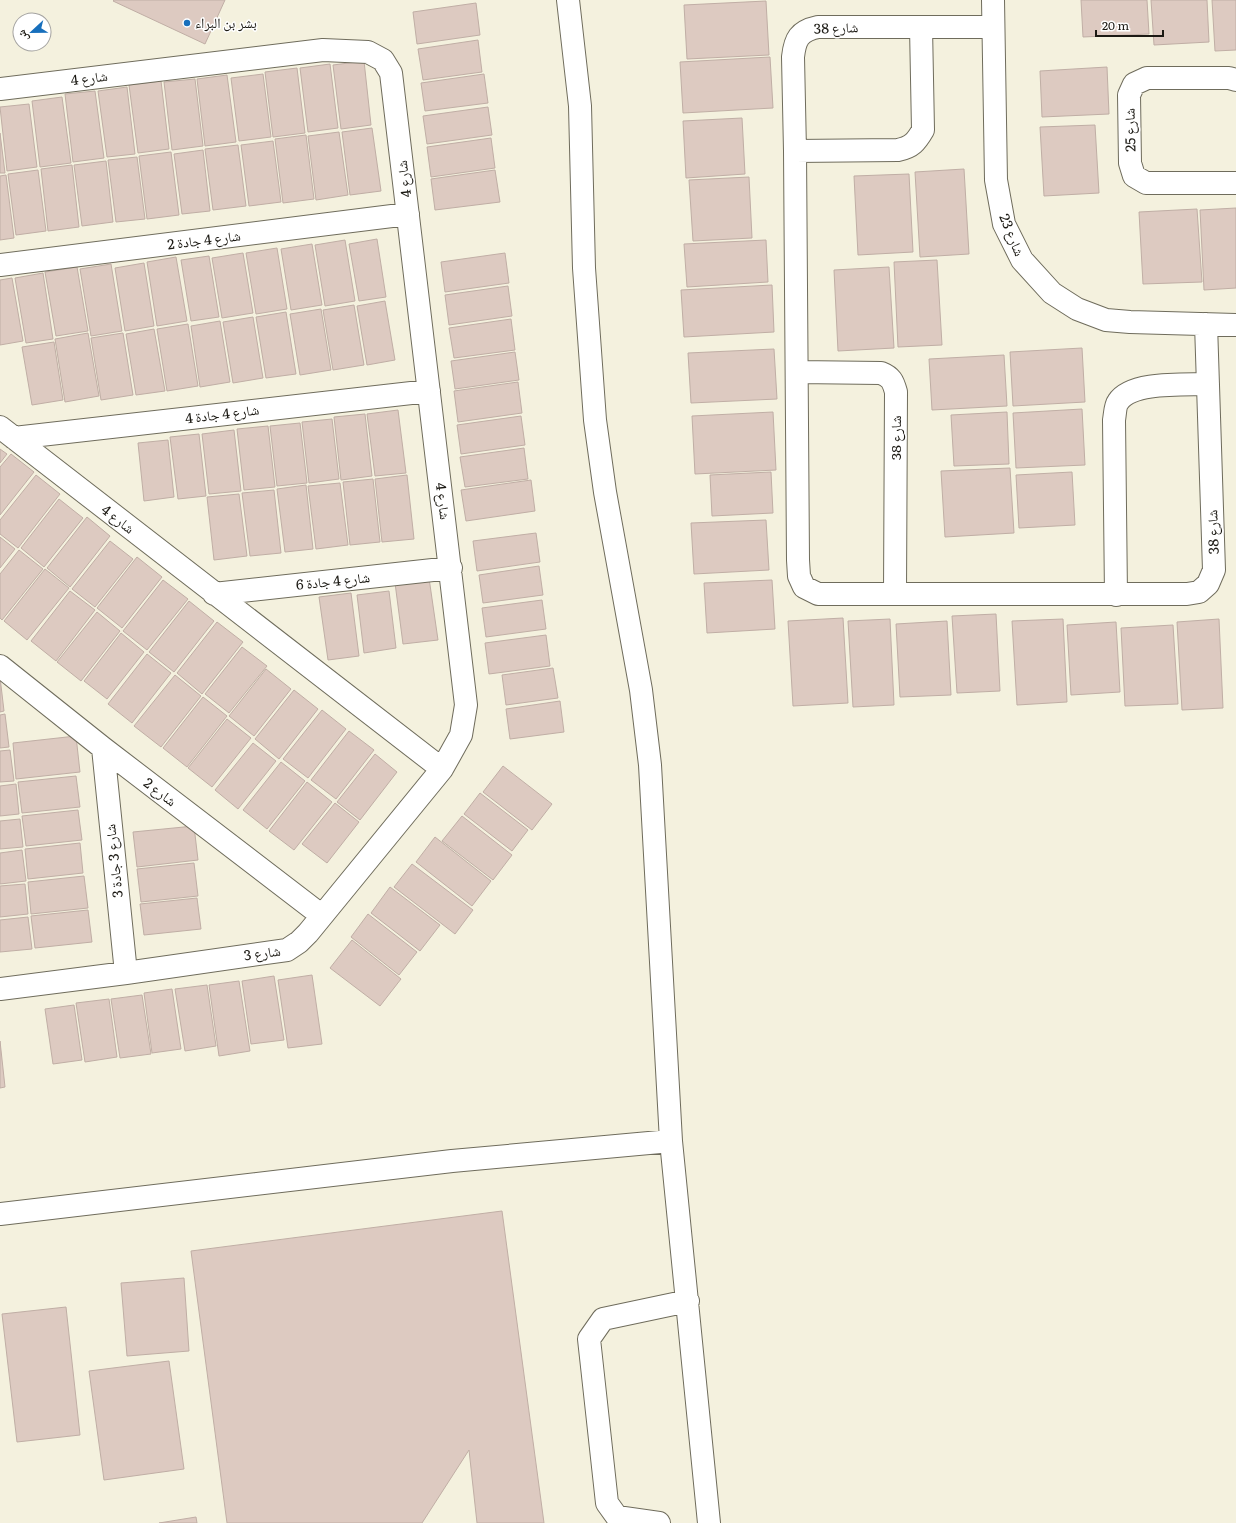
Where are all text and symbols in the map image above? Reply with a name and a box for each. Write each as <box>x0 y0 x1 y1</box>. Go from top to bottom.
north arrow <box>12 12 52 52</box>
place label: بشر بن البراء <box>195 12 257 32</box>
scale bar <box>1096 12 1163 38</box>
street label: شارع 38 <box>813 16 859 39</box>
text: 20 m <box>1102 16 1129 34</box>
marker: بشر بن البراء <box>182 18 192 28</box>
text: ش <box>12 27 32 45</box>
street label: شارع 4 <box>69 65 109 90</box>
street label: شارع 25 <box>1119 108 1140 152</box>
street label: شارع 4 <box>391 159 416 199</box>
street label: شارع 23 <box>994 210 1030 259</box>
street label: شارع 4 جادة 2 <box>166 225 242 254</box>
street label: شارع 4 جادة 4 <box>184 399 260 428</box>
street label: شارع 38 <box>885 416 906 460</box>
street label: شارع 4 <box>431 481 456 521</box>
street label: شارع 4 <box>97 499 139 538</box>
street label: شارع 38 <box>1201 509 1224 555</box>
street label: شارع 4 جادة 6 <box>295 566 371 595</box>
street label: شارع 2 <box>139 772 181 811</box>
street label: شارع 3 جادة 3 <box>99 823 128 899</box>
street label: شارع 3 <box>242 940 282 965</box>

